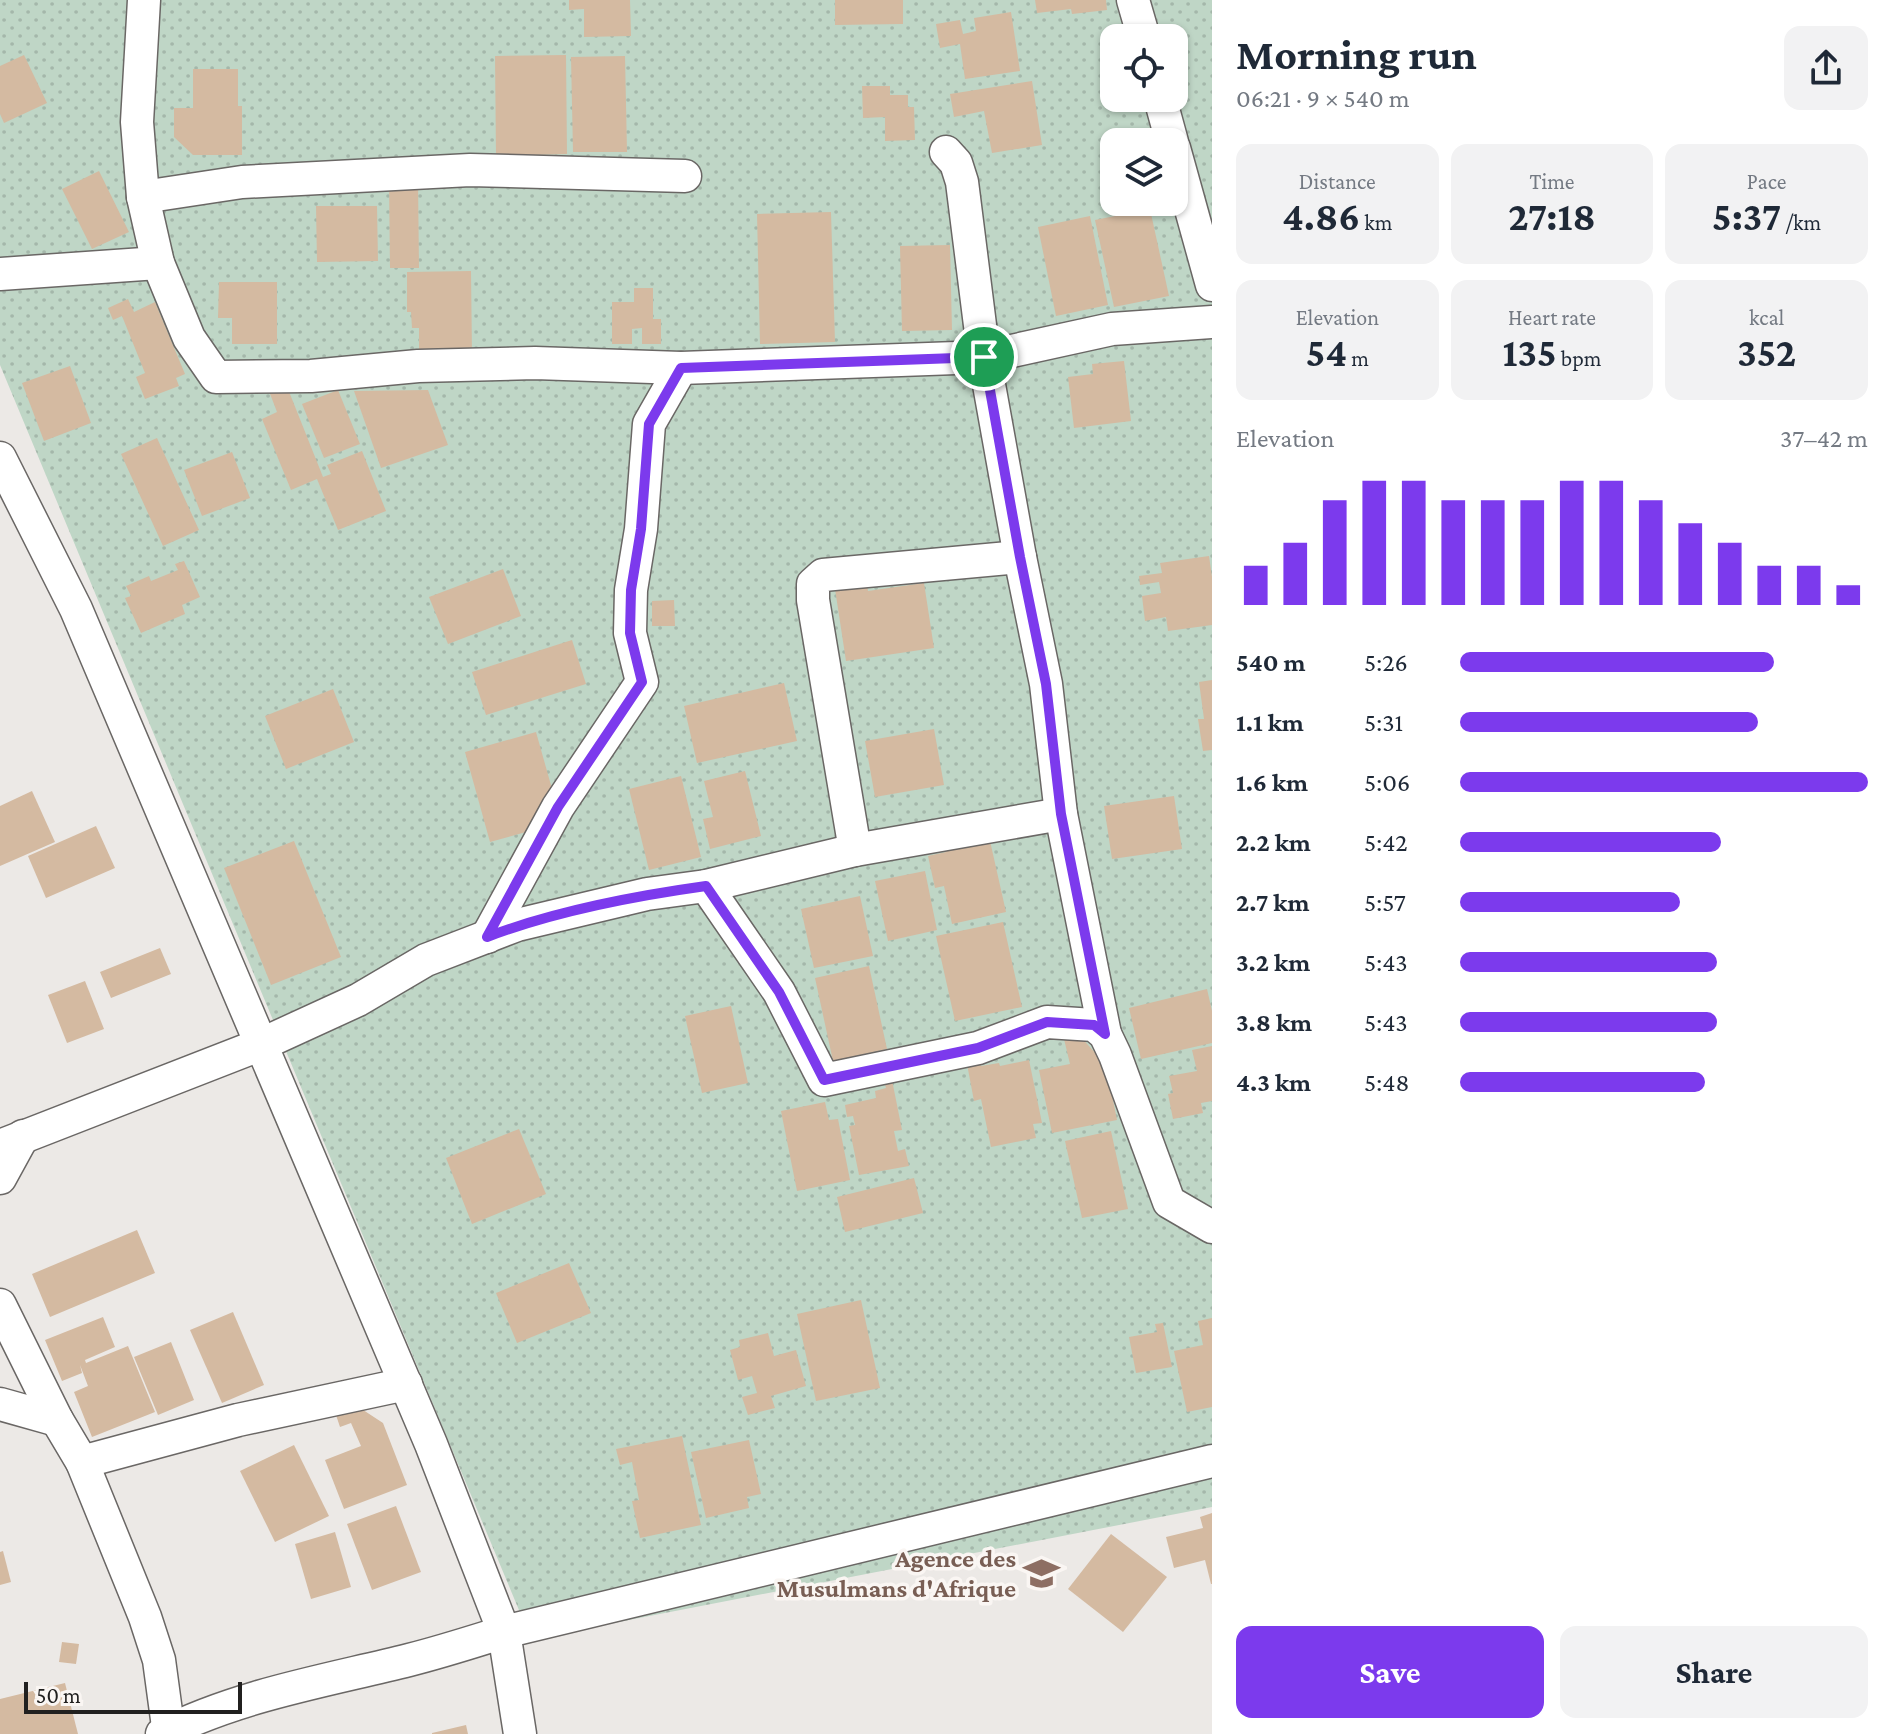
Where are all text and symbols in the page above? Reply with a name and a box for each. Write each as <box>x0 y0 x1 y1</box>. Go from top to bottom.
map controls <box>1100 24 1188 216</box>
button: locate <box>1100 24 1188 112</box>
button: share <box>1784 26 1868 110</box>
text: Morning run <box>1236 30 1477 78</box>
text: 06:21 · 9 × 540 m <box>1236 84 1410 113</box>
button: layers <box>1100 128 1188 216</box>
text: Distance <box>1299 169 1376 194</box>
text: Time <box>1529 169 1575 194</box>
text: Pace <box>1747 169 1786 194</box>
text: 4.86 <box>1282 194 1360 239</box>
text: 27:18 <box>1508 194 1596 239</box>
text: 5:37 <box>1712 194 1781 239</box>
text: km <box>1360 210 1392 235</box>
text: /km <box>1781 210 1821 235</box>
text: Elevation <box>1296 305 1379 330</box>
text: Heart rate <box>1508 305 1596 330</box>
text: kcal <box>1749 305 1784 330</box>
pin <box>950 323 1018 391</box>
text: 54 <box>1306 330 1347 375</box>
text: 135 <box>1503 330 1557 375</box>
text: 352 <box>1737 330 1796 375</box>
icon: arrive <box>962 335 1006 379</box>
text: m <box>1347 346 1369 371</box>
text: bpm <box>1557 346 1601 371</box>
text: Elevation <box>1236 424 1334 453</box>
text: 37–42 m <box>1780 424 1868 453</box>
text: 540 m <box>1236 648 1306 677</box>
text: 5:26 <box>1364 648 1408 677</box>
text: 1.1 km <box>1236 708 1304 737</box>
text: 5:31 <box>1364 708 1403 737</box>
text: 1.6 km <box>1236 768 1308 797</box>
text: 5:06 <box>1364 768 1410 797</box>
text: 2.2 km <box>1236 828 1311 857</box>
text: 5:42 <box>1364 828 1408 857</box>
text: 2.7 km <box>1236 888 1309 917</box>
text: 5:57 <box>1364 888 1406 917</box>
text: 3.2 km <box>1236 948 1310 977</box>
text: 5:43 <box>1364 948 1408 977</box>
text: 3.8 km <box>1236 1008 1312 1037</box>
text: 5:43 <box>1364 1008 1408 1037</box>
text: 4.3 km <box>1236 1068 1311 1097</box>
text: 5:48 <box>1364 1068 1409 1097</box>
place label: Agence des Musulmans d'Afrique <box>777 1544 1016 1603</box>
school or university icon: Agence des Musulmans d'Afrique <box>1023 1554 1061 1592</box>
button: Save <box>1236 1626 1544 1718</box>
button: Share <box>1560 1626 1868 1718</box>
scale bar <box>24 1678 242 1714</box>
text: 50 m <box>36 1683 81 1708</box>

